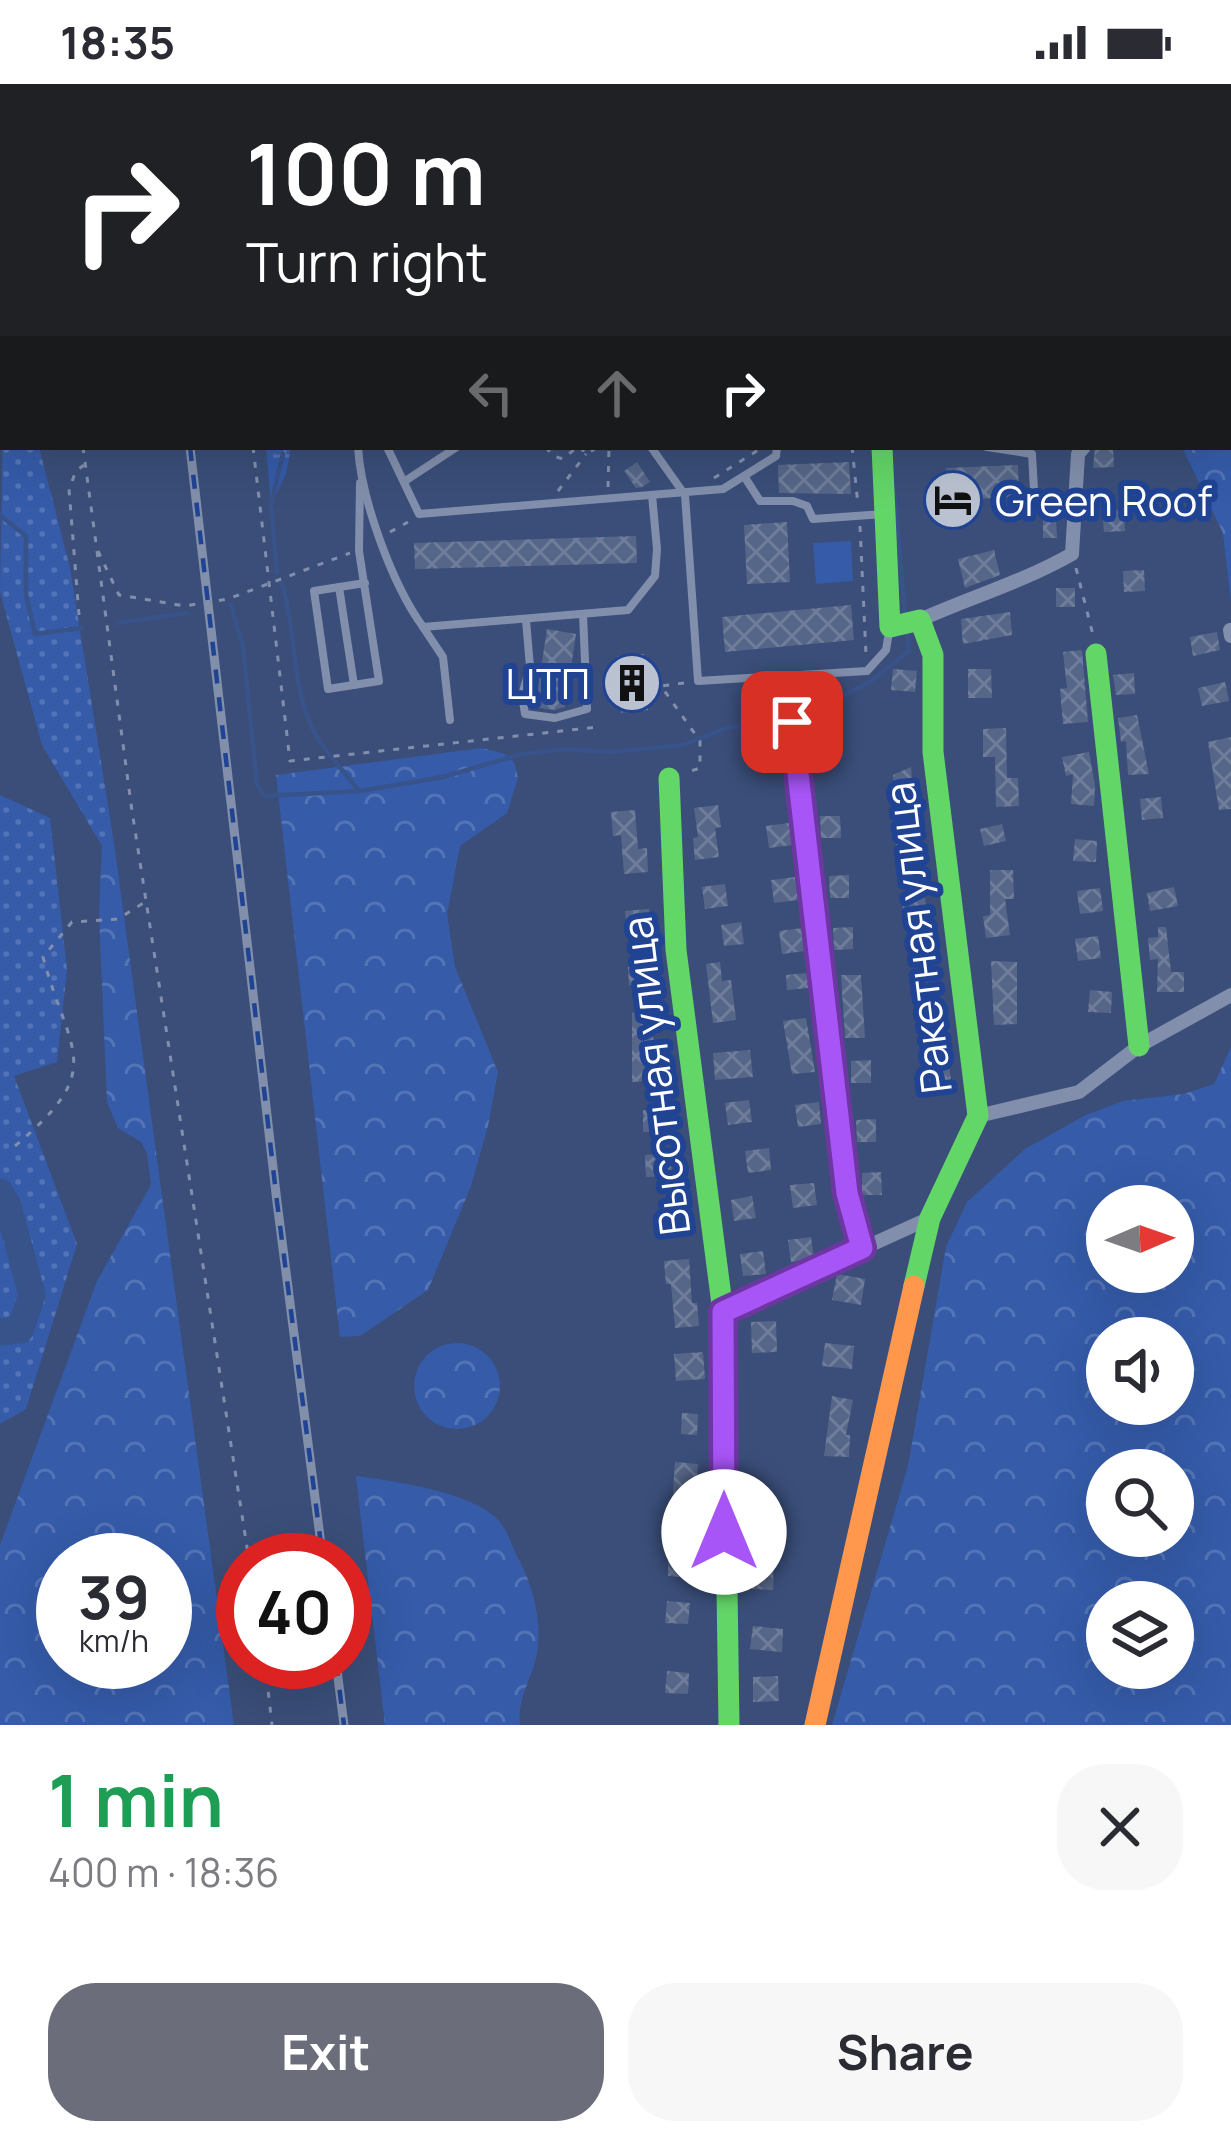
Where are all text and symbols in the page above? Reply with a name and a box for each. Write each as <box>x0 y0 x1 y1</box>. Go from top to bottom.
text: 18:35 <box>60 11 175 73</box>
text: 100 m <box>246 115 486 230</box>
icon: right <box>48 132 204 288</box>
text: Turn right <box>246 224 488 298</box>
icon: left <box>458 360 524 426</box>
icon: ahead <box>584 360 650 426</box>
icon: right <box>710 360 776 426</box>
hotel icon: Green Roof <box>922 469 984 531</box>
place label: Green Roof <box>995 471 1212 529</box>
building icon: ЦТП <box>601 652 663 714</box>
place label: ЦТП <box>506 654 590 712</box>
pin <box>741 671 843 773</box>
icon: arrive <box>759 689 825 755</box>
street label: Ракетная улица <box>869 779 965 1097</box>
street label: Высотная улица <box>607 913 703 1239</box>
north arrow <box>1086 1185 1194 1293</box>
map controls <box>1086 1185 1194 1689</box>
button: sound <box>1086 1317 1194 1425</box>
button: search <box>1086 1449 1194 1557</box>
position arrow <box>661 1469 787 1595</box>
speed limit sign: 40 <box>216 1533 372 1689</box>
text: 39 <box>78 1555 150 1637</box>
button: layers <box>1086 1581 1194 1689</box>
text: km/h <box>79 1620 149 1661</box>
text: 1 min <box>48 1750 224 1849</box>
button: close <box>1057 1764 1183 1890</box>
text: 400 m · 18:36 <box>48 1845 279 1899</box>
button: Exit <box>48 1983 604 2121</box>
button: Share <box>628 1983 1183 2121</box>

